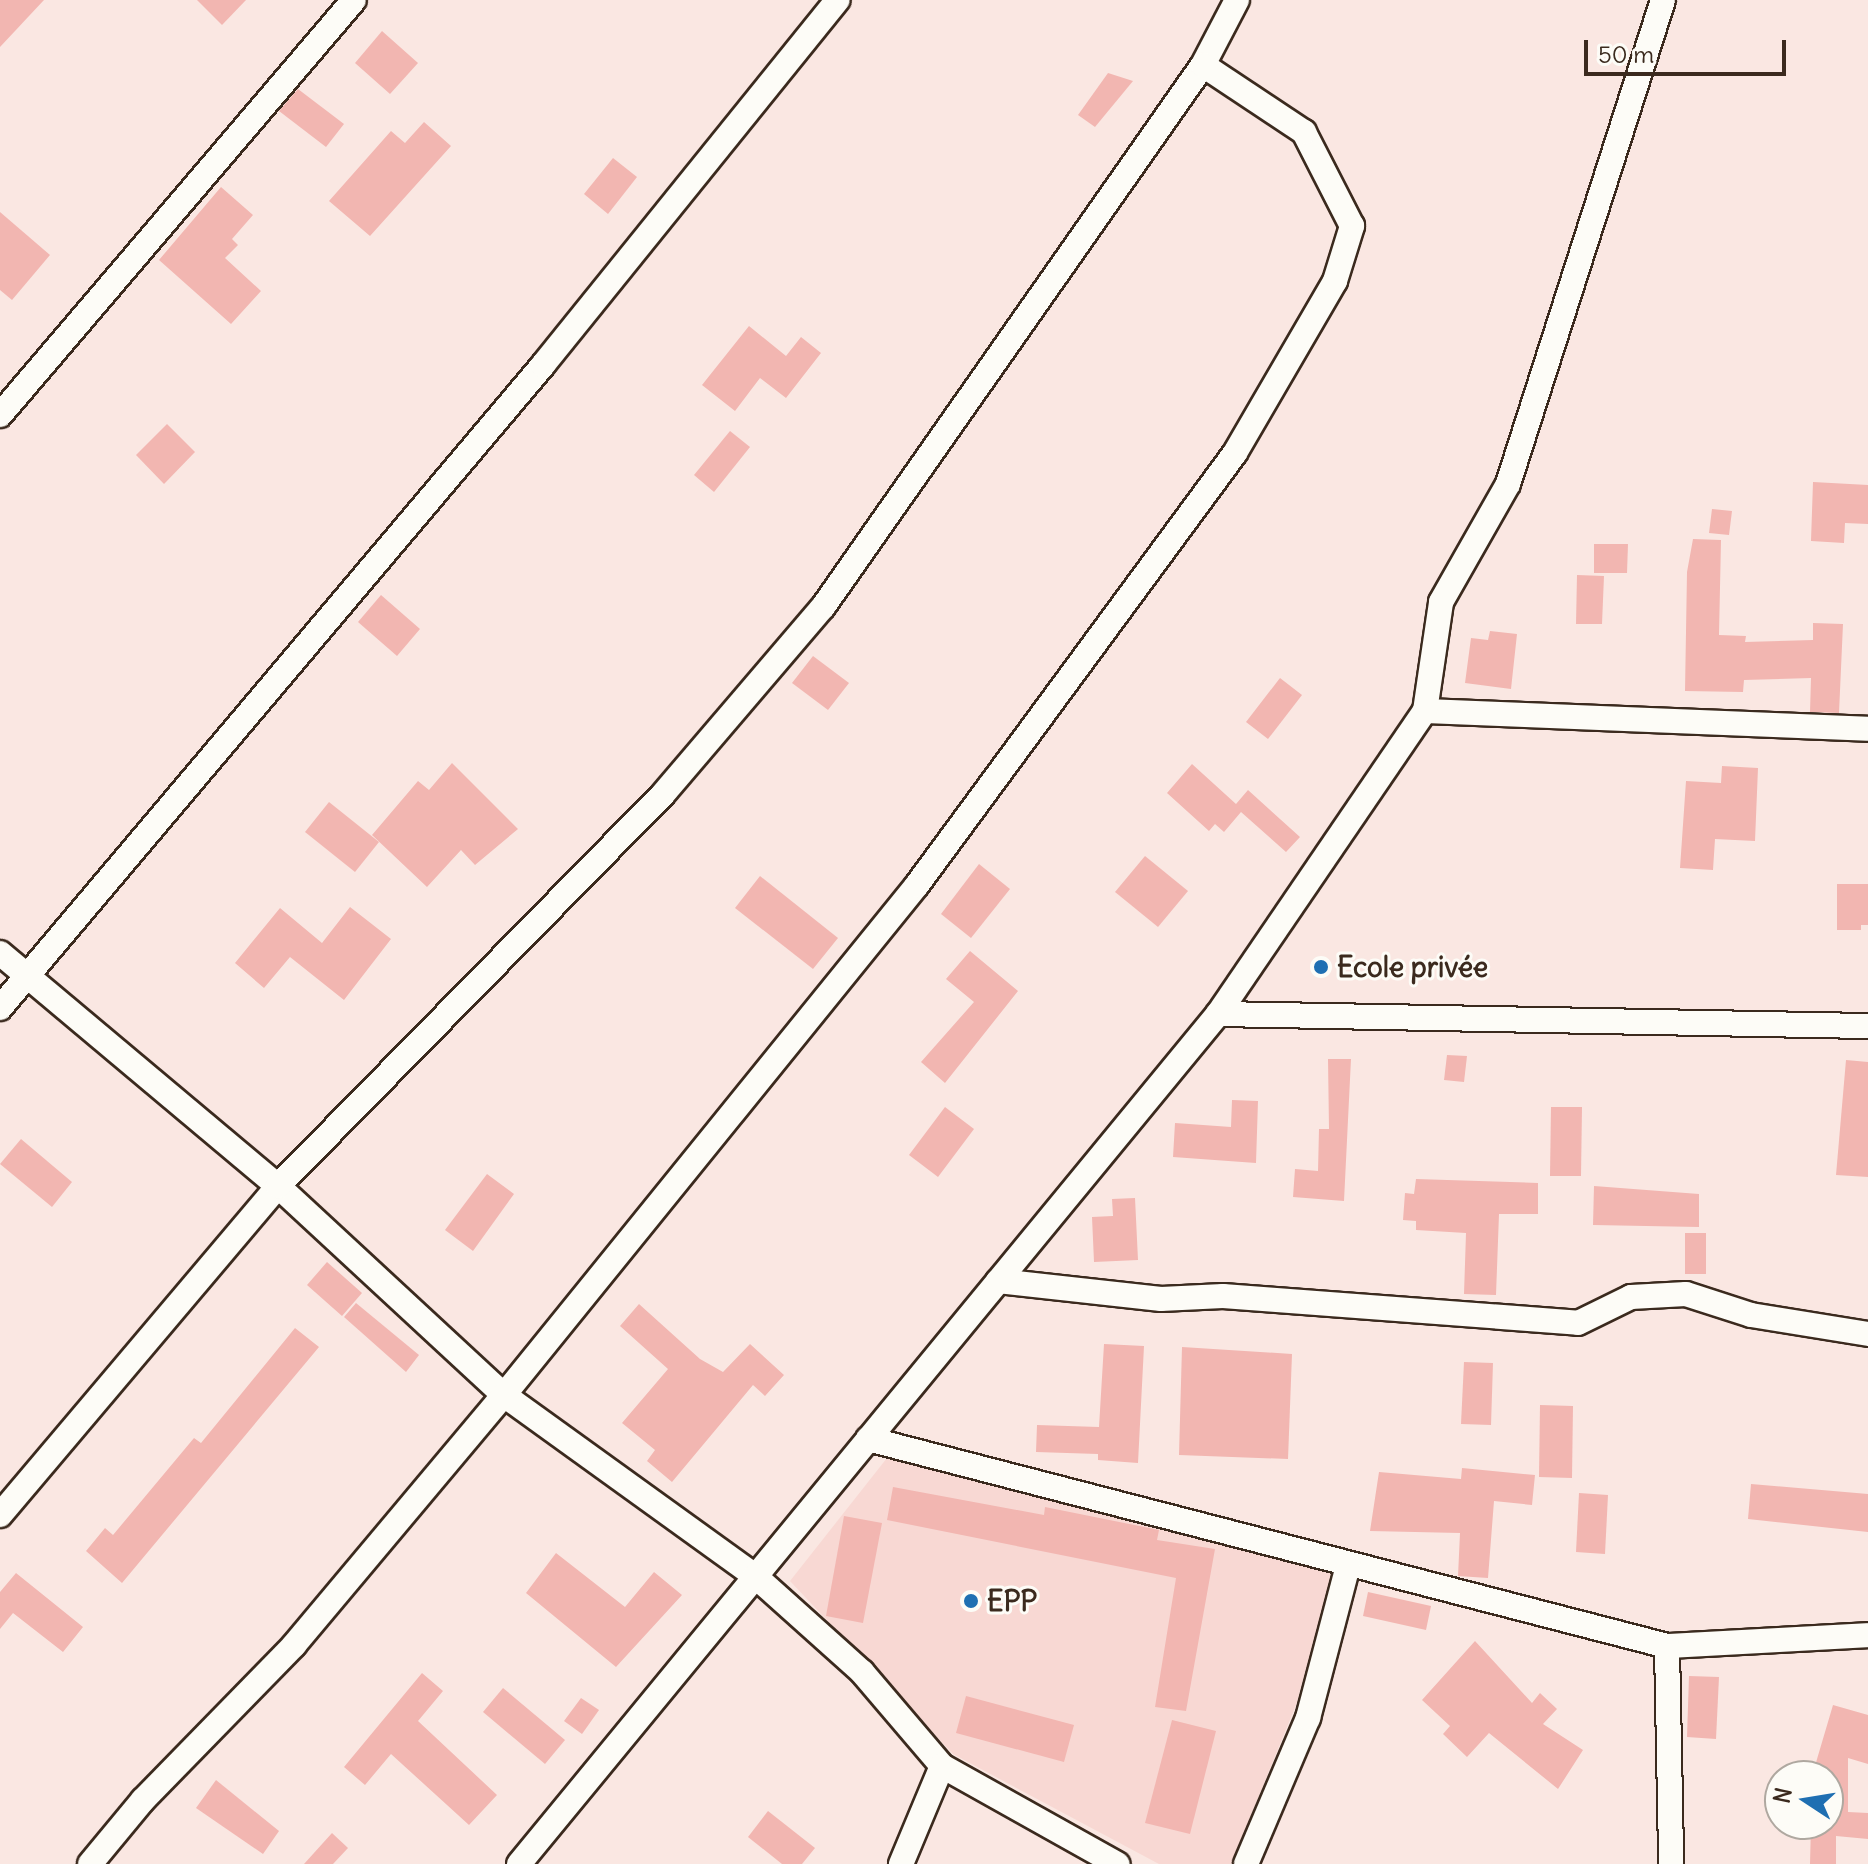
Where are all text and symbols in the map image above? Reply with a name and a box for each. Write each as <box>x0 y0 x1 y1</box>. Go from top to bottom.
scale bar <box>1588 24 1790 74</box>
text: 50 m <box>1598 39 1654 69</box>
place label: Ecole privée <box>1337 950 1488 984</box>
marker: Ecole privée <box>1312 958 1330 976</box>
place label: EPP <box>987 1584 1037 1618</box>
marker: EPP <box>962 1592 980 1610</box>
north arrow <box>1764 1760 1844 1840</box>
text: N <box>1767 1785 1798 1806</box>

